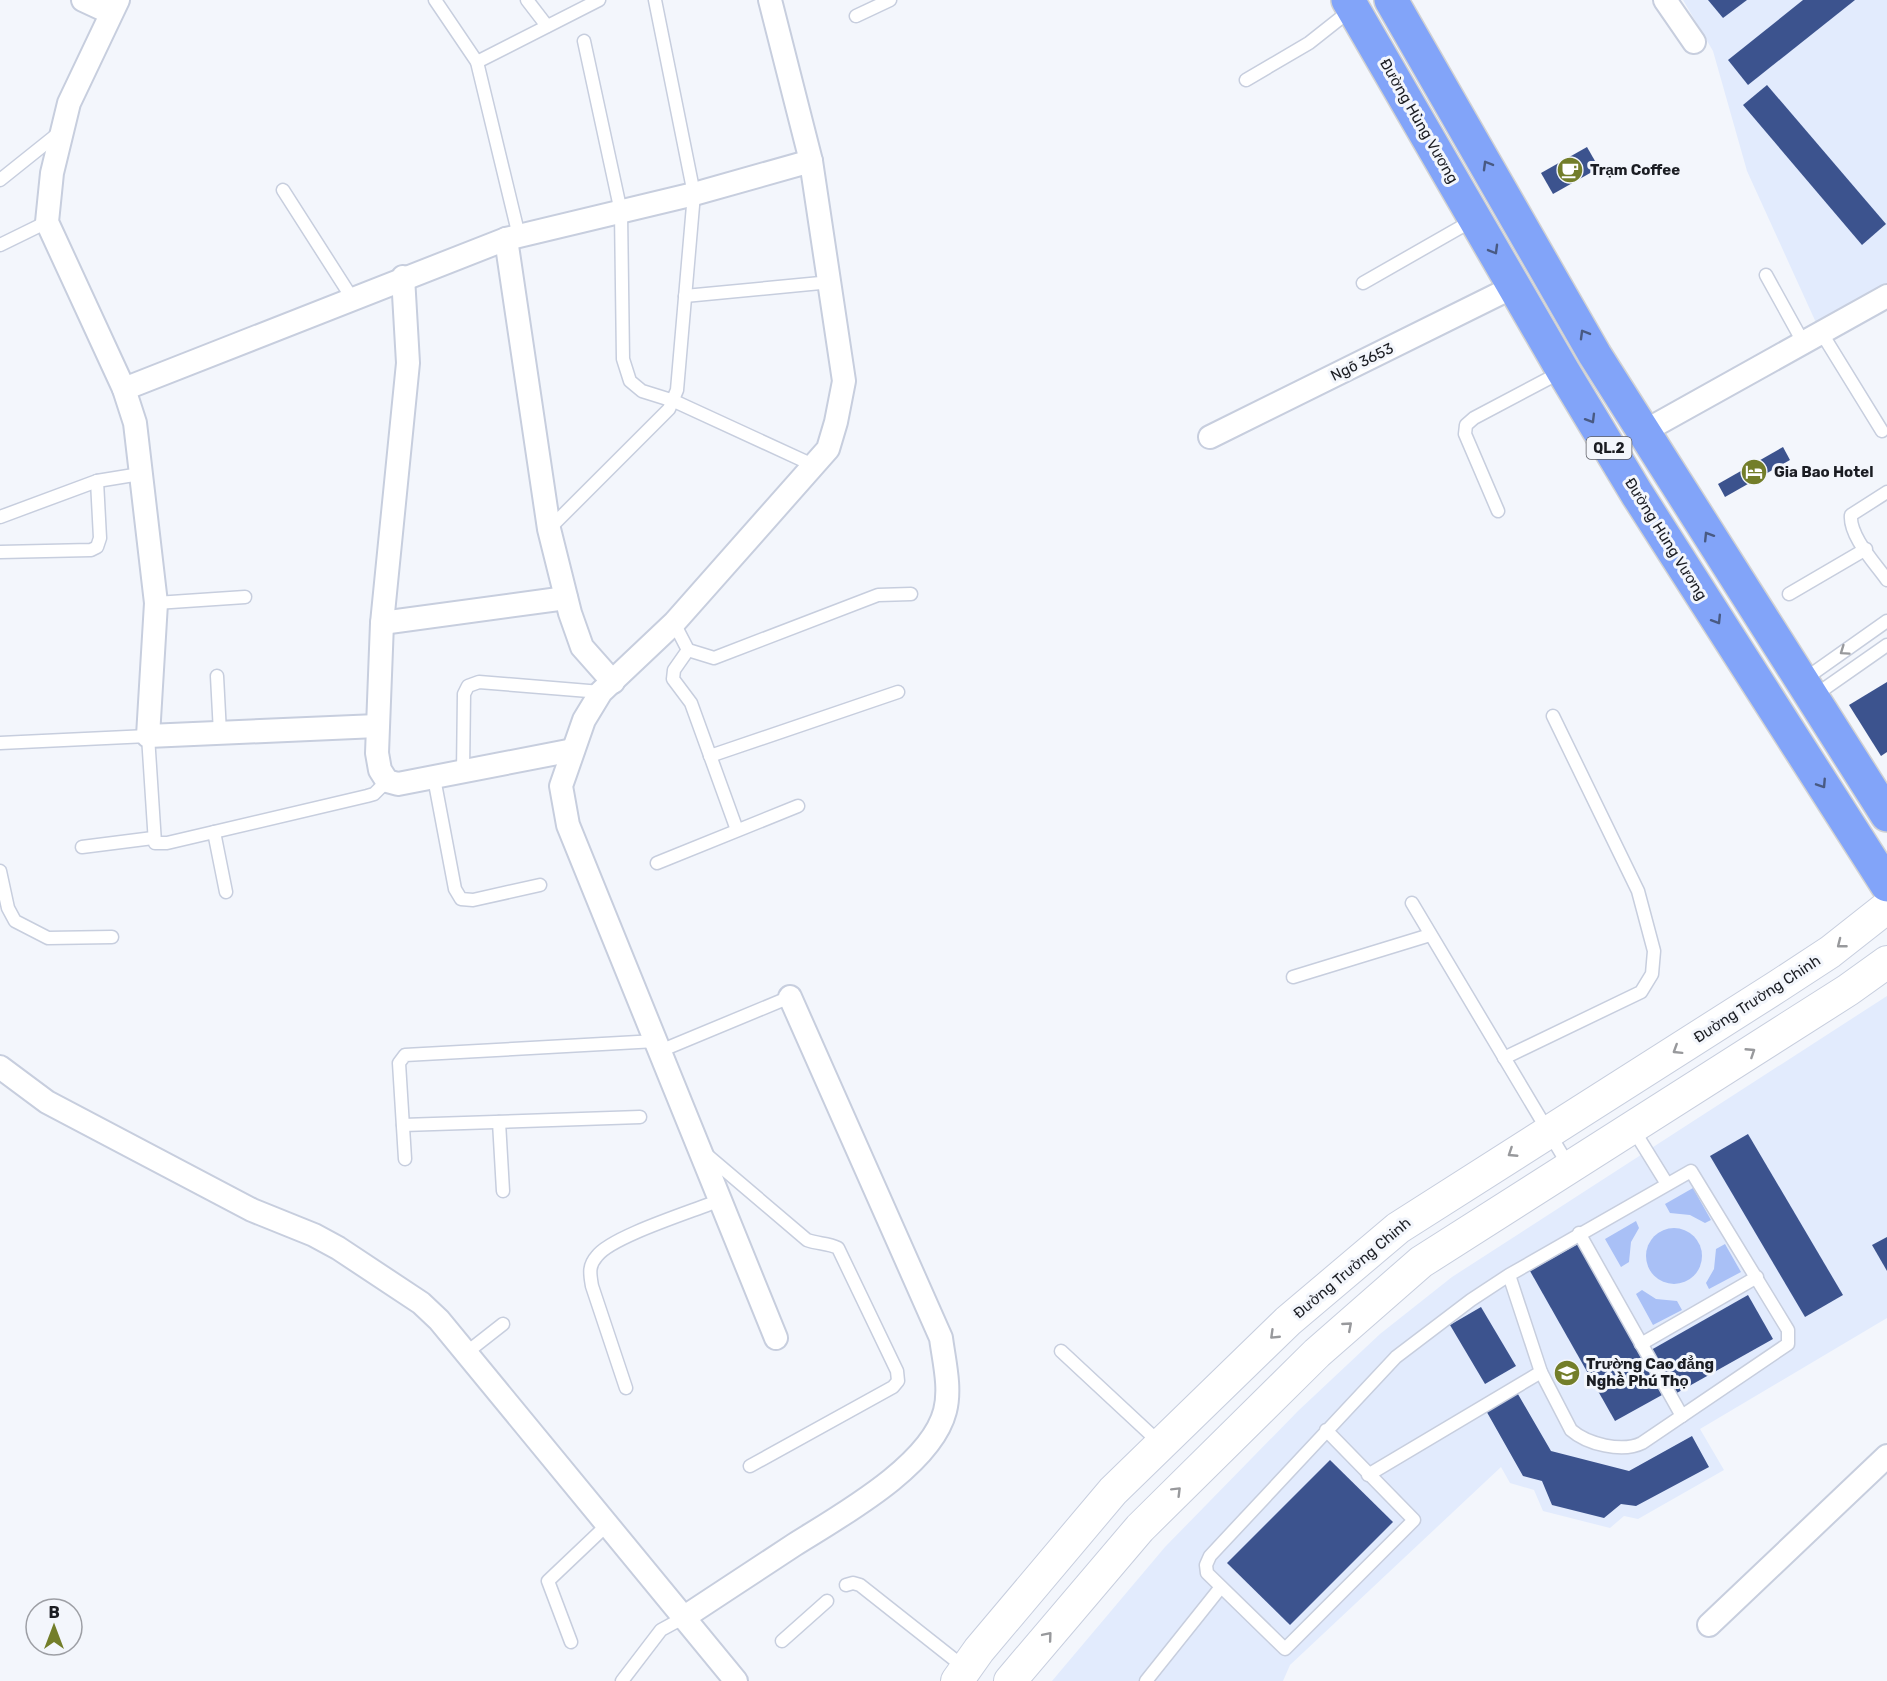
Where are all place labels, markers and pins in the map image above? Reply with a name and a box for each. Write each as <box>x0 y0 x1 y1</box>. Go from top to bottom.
cafe icon: Trạm Coffee <box>1555 155 1585 185</box>
place label: Trạm Coffee <box>1590 161 1680 179</box>
hotel icon: Gia Bao Hotel <box>1739 457 1769 487</box>
place label: Gia Bao Hotel <box>1774 463 1873 481</box>
place label: Trường Cao đẳng Nghề Phú Thọ <box>1586 1355 1714 1390</box>
school or university icon: Trường Cao đẳng Nghề Phú Thọ <box>1552 1358 1582 1388</box>

